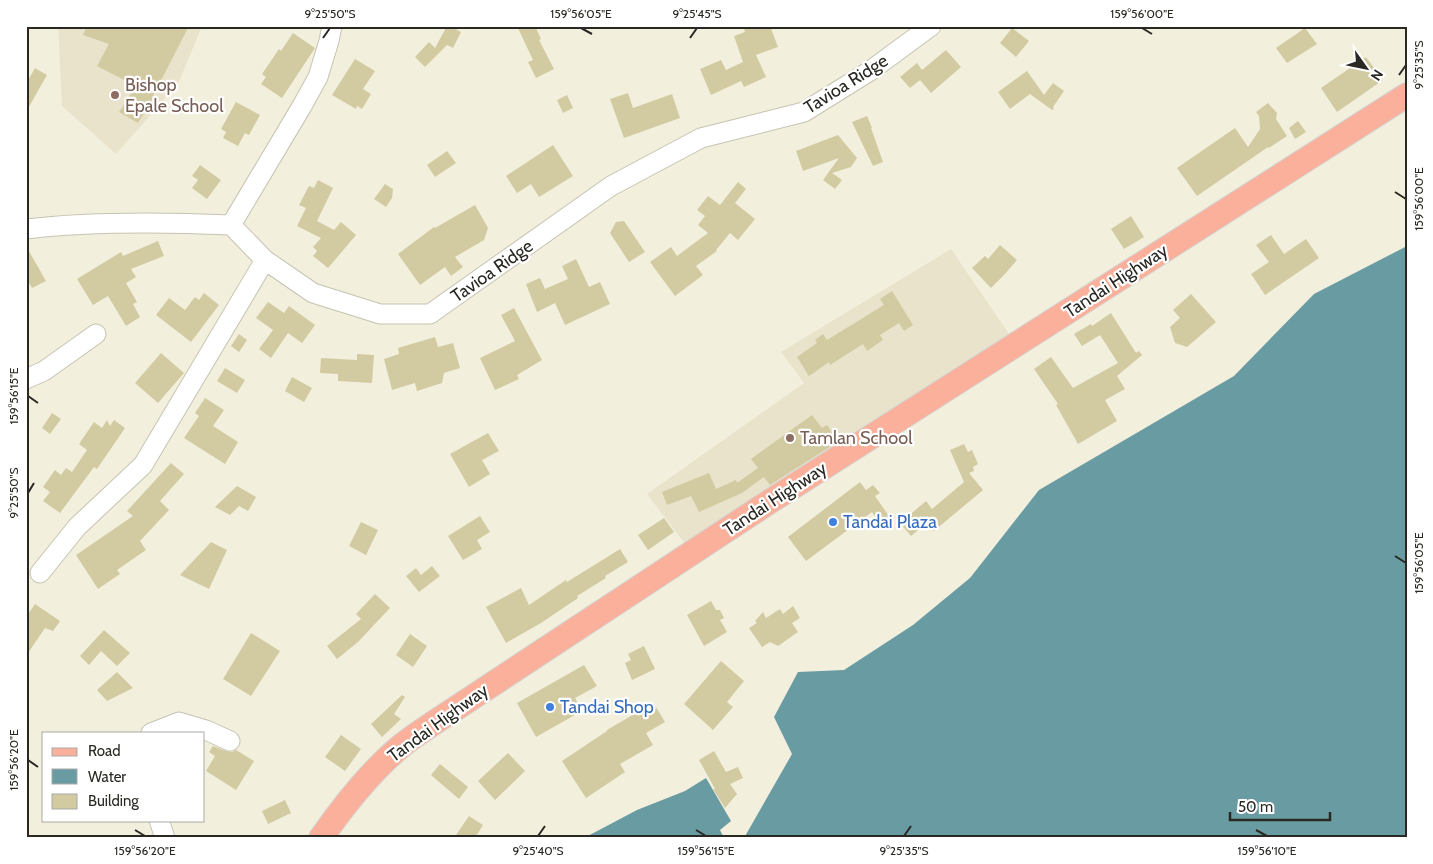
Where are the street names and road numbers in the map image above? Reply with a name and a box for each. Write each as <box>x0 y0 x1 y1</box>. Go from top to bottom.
street label: Tavioa Ridge <box>800 50 892 118</box>
street label: Tavioa Ridge <box>447 235 537 307</box>
street label: Tandai Highway <box>1060 239 1172 323</box>
street label: Tandai Highway <box>719 457 831 541</box>
street label: Tandai Highway <box>383 679 493 767</box>

